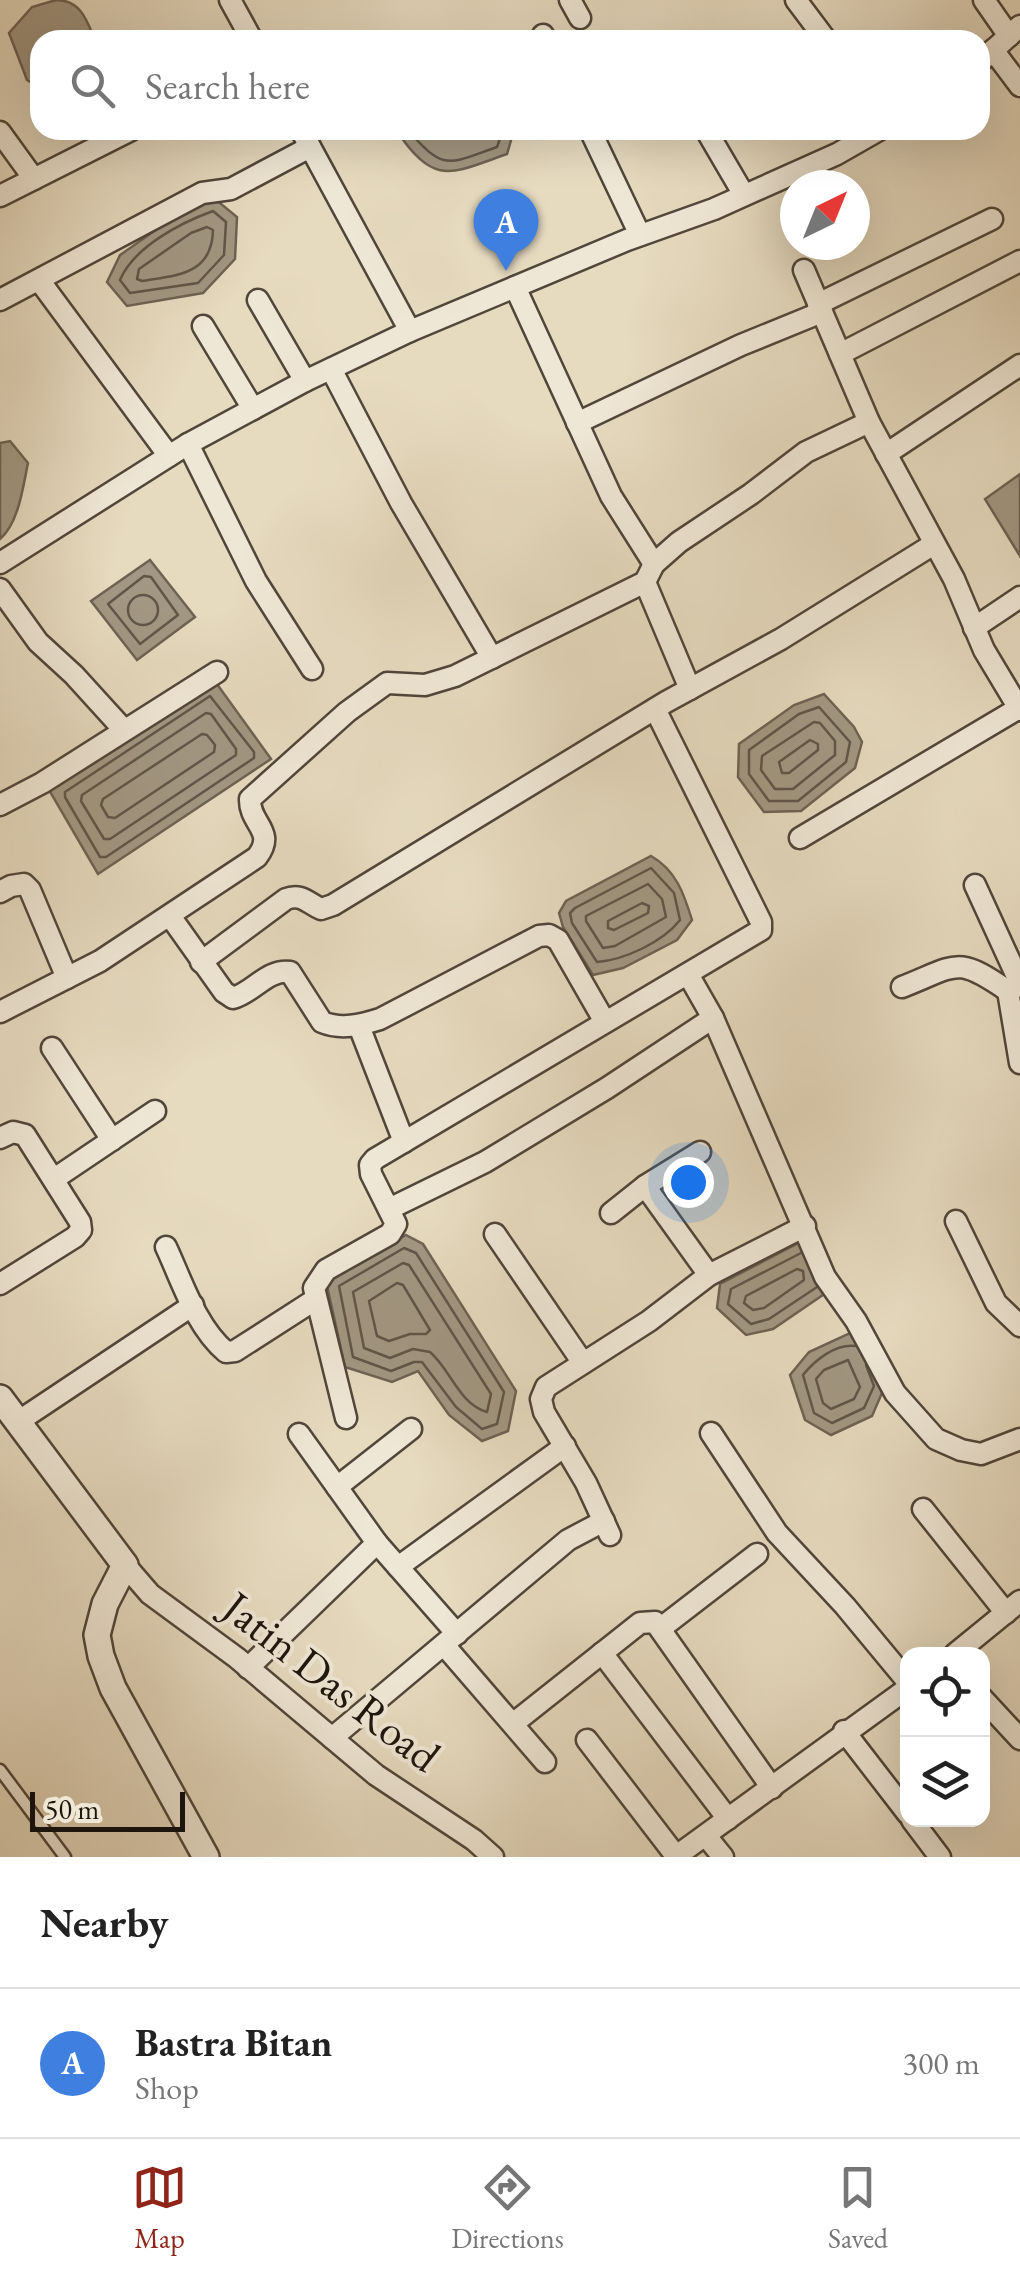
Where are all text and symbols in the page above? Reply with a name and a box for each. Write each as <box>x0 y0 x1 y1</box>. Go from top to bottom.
search box <box>30 30 990 140</box>
icon: search <box>65 58 120 113</box>
text: Search here <box>145 61 310 110</box>
north arrow <box>780 170 870 260</box>
pin: A <box>474 188 538 271</box>
your location <box>663 1157 714 1208</box>
street label: Jatin Das Road <box>208 1575 453 1784</box>
map controls <box>900 1647 990 1827</box>
button: locate <box>900 1647 990 1737</box>
button: layers <box>900 1737 990 1827</box>
scale bar <box>30 1787 185 1832</box>
text: 50 m <box>45 1791 99 1827</box>
text: Nearby <box>40 1895 169 1950</box>
text: Bastra Bitan <box>135 2018 332 2067</box>
text: A <box>61 2042 84 2084</box>
text: 300 m <box>903 2042 980 2084</box>
text: Shop <box>135 2067 199 2109</box>
tab: Map <box>132 2160 187 2256</box>
tab: Directions <box>451 2160 564 2256</box>
tab: Saved <box>828 2160 888 2256</box>

